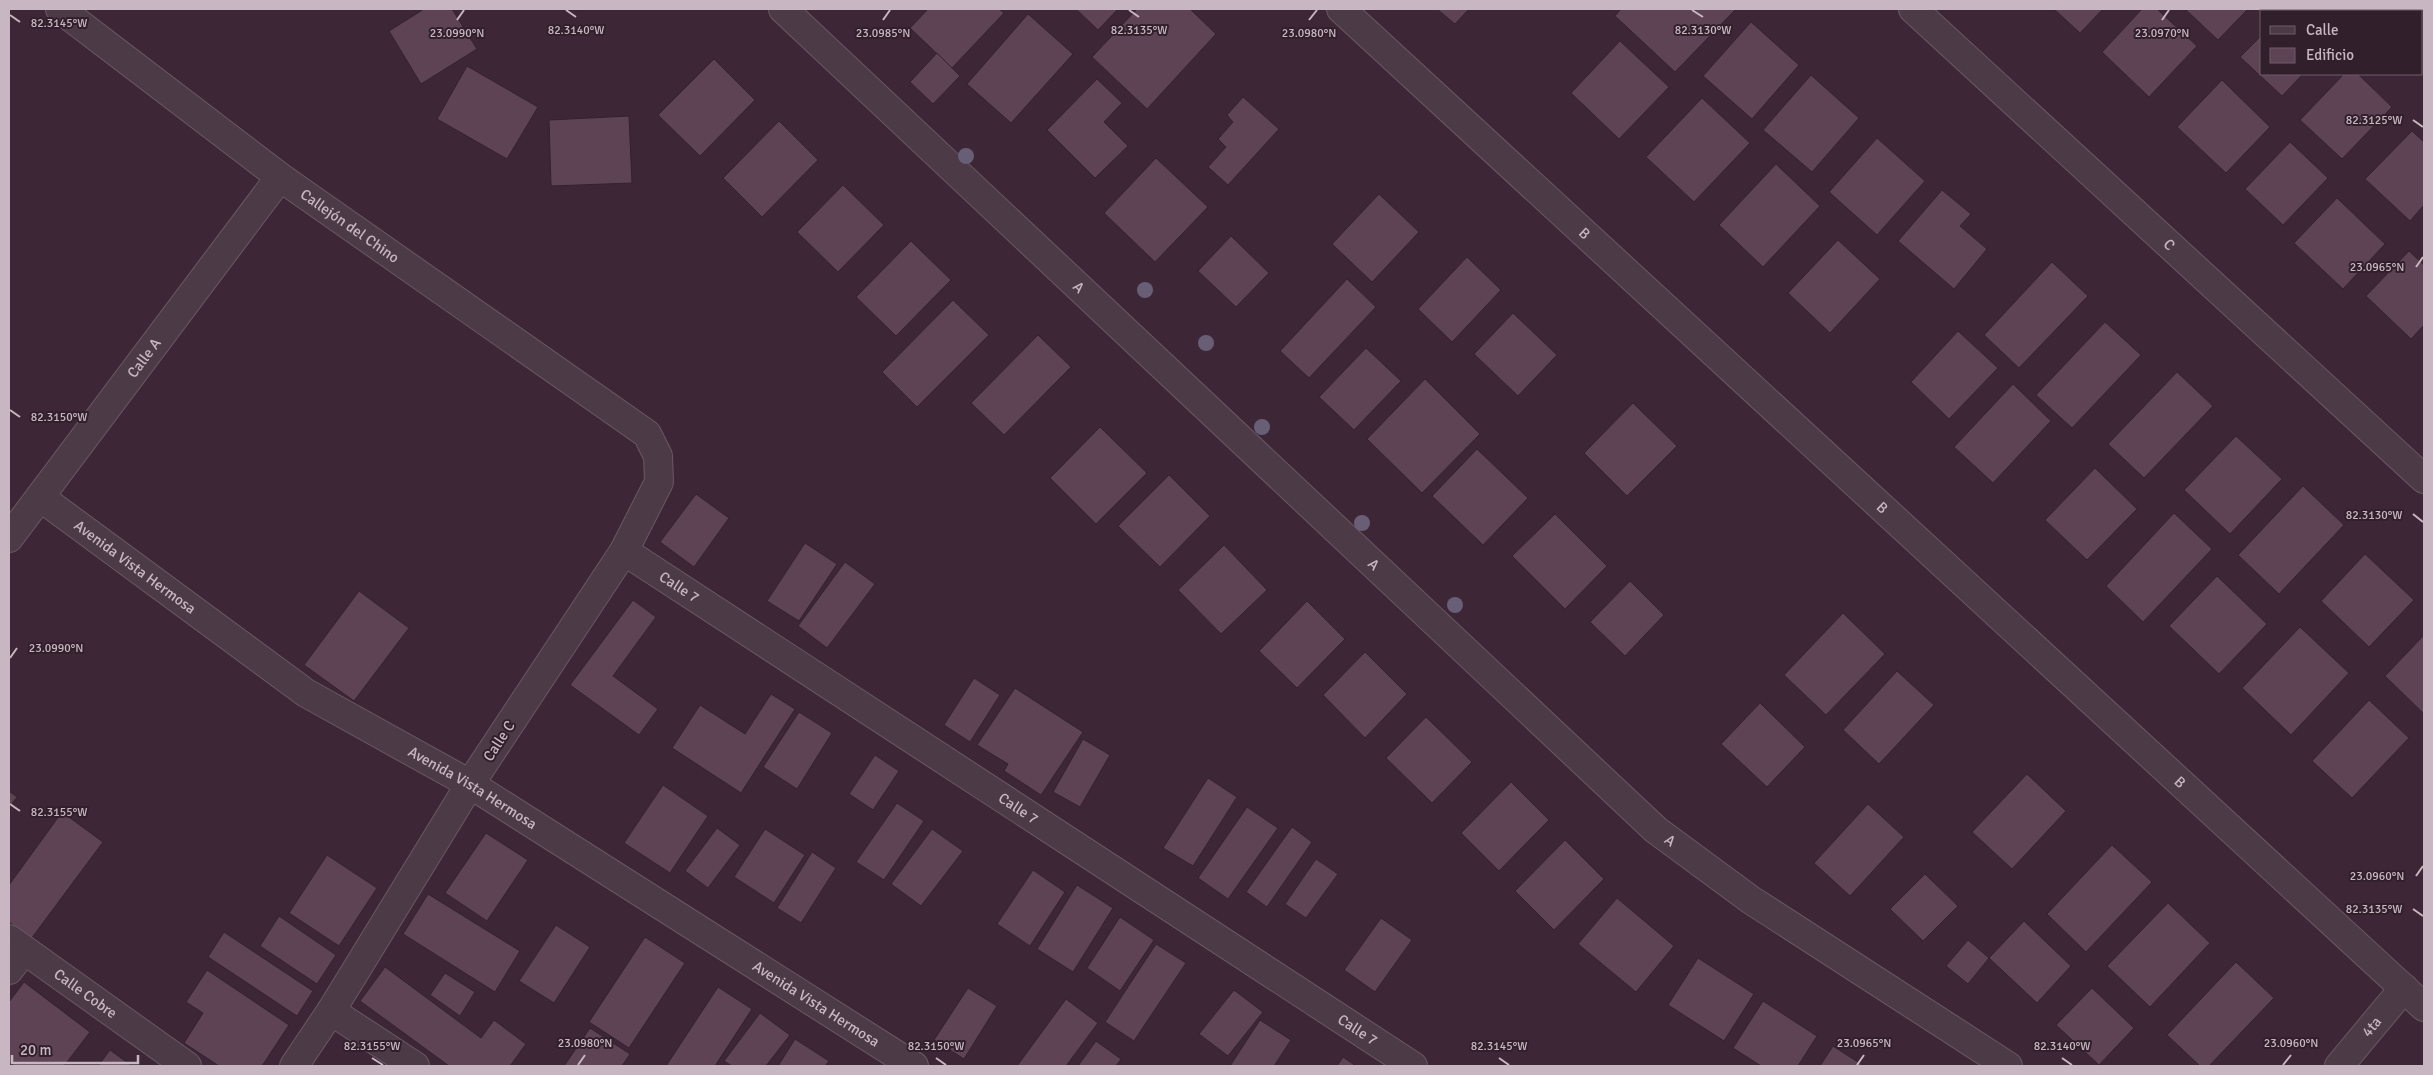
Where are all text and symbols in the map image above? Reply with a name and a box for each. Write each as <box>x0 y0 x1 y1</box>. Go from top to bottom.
legend <box>2260 10 2423 75</box>
text: 82.3145°W <box>31 16 87 31</box>
text: Calle <box>2306 21 2339 39</box>
text: 82.3140°W <box>548 23 604 38</box>
text: 82.3135°W <box>1111 23 1167 38</box>
text: 82.3130°W <box>1675 23 1731 38</box>
text: 23.0990°N <box>430 26 484 41</box>
text: 23.0985°N <box>856 26 910 41</box>
text: 23.0980°N <box>1282 26 1336 41</box>
text: 23.0970°N <box>2135 26 2189 41</box>
text: Edificio <box>2306 46 2354 64</box>
text: 82.3125°W <box>2346 113 2402 128</box>
street label: Callejón del Chino <box>297 185 403 267</box>
street label: B <box>1575 224 1594 243</box>
street label: C <box>2160 235 2179 254</box>
text: 23.0965°N <box>2350 260 2404 275</box>
street label: A <box>1069 277 1088 297</box>
street label: Calle A <box>123 335 165 382</box>
text: 82.3150°W <box>31 410 87 425</box>
street label: B <box>1873 498 1892 517</box>
text: 82.3130°W <box>2346 508 2402 523</box>
street label: Avenida Vista Hermosa <box>71 516 199 618</box>
street label: A <box>1364 555 1383 574</box>
street label: Calle 7 <box>656 568 703 607</box>
text: 23.0990°N <box>29 641 83 656</box>
street label: Calle C <box>479 717 519 765</box>
street label: Avenida Vista Hermosa <box>405 742 540 833</box>
street label: B <box>2171 773 2190 792</box>
street label: Calle 7 <box>995 789 1042 828</box>
text: 82.3155°W <box>31 805 87 820</box>
street label: A <box>1661 830 1679 850</box>
text: 23.0960°N <box>2350 869 2404 884</box>
text: 82.3135°W <box>2346 902 2402 917</box>
street label: Avenida Vista Hermosa <box>749 957 883 1051</box>
street label: Calle Cobre <box>50 965 121 1022</box>
street label: Calle 7 <box>1334 1010 1381 1049</box>
street label: 4ta <box>2358 1013 2385 1041</box>
scale bar <box>12 1032 139 1064</box>
text: 23.0980°N <box>558 1036 612 1051</box>
text: 23.0965°N <box>1837 1036 1891 1051</box>
text: 23.0960°N <box>2264 1036 2318 1051</box>
text: 82.3155°W <box>344 1039 400 1054</box>
text: 82.3150°W <box>908 1039 964 1054</box>
text: 82.3145°W <box>1471 1039 1527 1054</box>
text: 82.3140°W <box>2034 1039 2090 1054</box>
text: 20 m <box>20 1041 51 1059</box>

